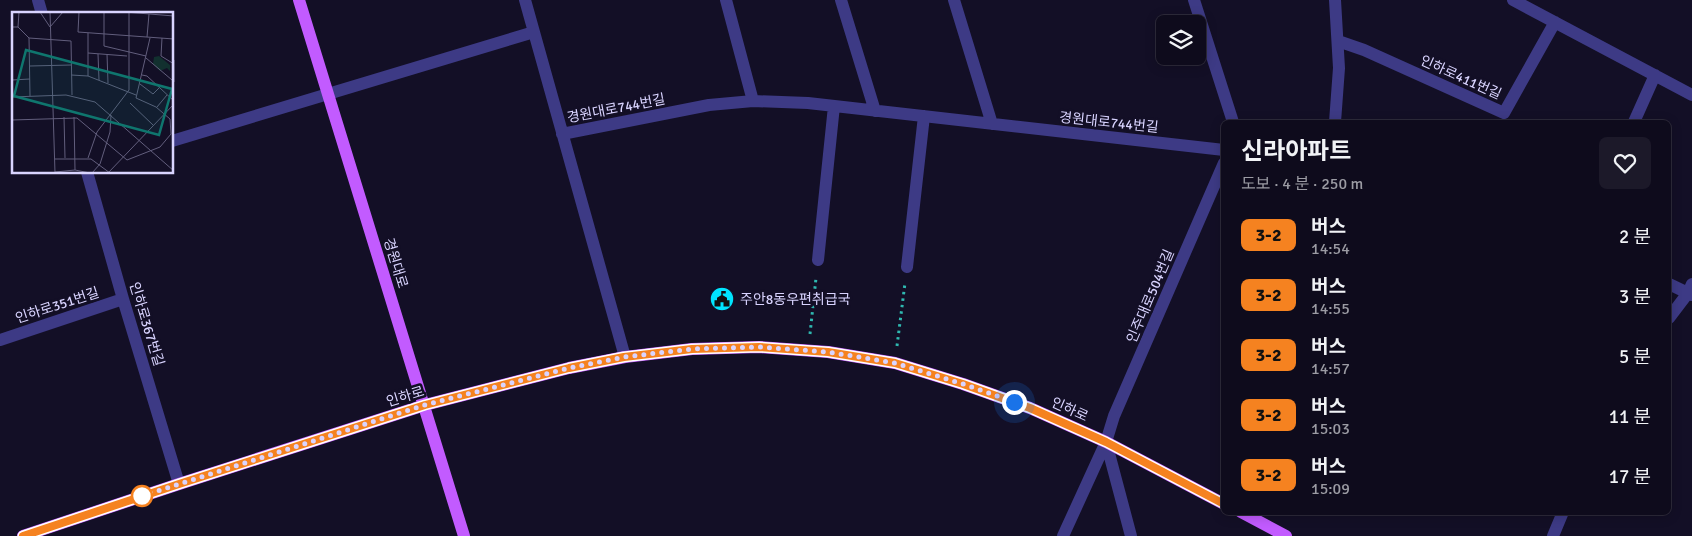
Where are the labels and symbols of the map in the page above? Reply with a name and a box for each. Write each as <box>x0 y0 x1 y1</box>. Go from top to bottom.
inset map <box>12 12 174 174</box>
street label: 인하로411번길 <box>1418 52 1504 103</box>
street label: 경원대로744번길 <box>565 91 667 126</box>
street label: 경원대로744번길 <box>1058 109 1160 136</box>
street label: 경원대로 <box>380 236 411 290</box>
street label: 인주대로504번길 <box>1123 247 1178 346</box>
street label: 인하로367번길 <box>126 280 167 368</box>
street label: 인하로351번길 <box>13 284 101 327</box>
public building icon: 주안8동우편취급국 <box>709 286 735 312</box>
place label: 주안8동우편취급국 <box>740 291 851 308</box>
street label: 인하로 <box>384 383 426 410</box>
your location <box>1002 390 1027 415</box>
street label: 인하로 <box>1049 394 1091 425</box>
unlabelled marker <box>131 485 153 507</box>

